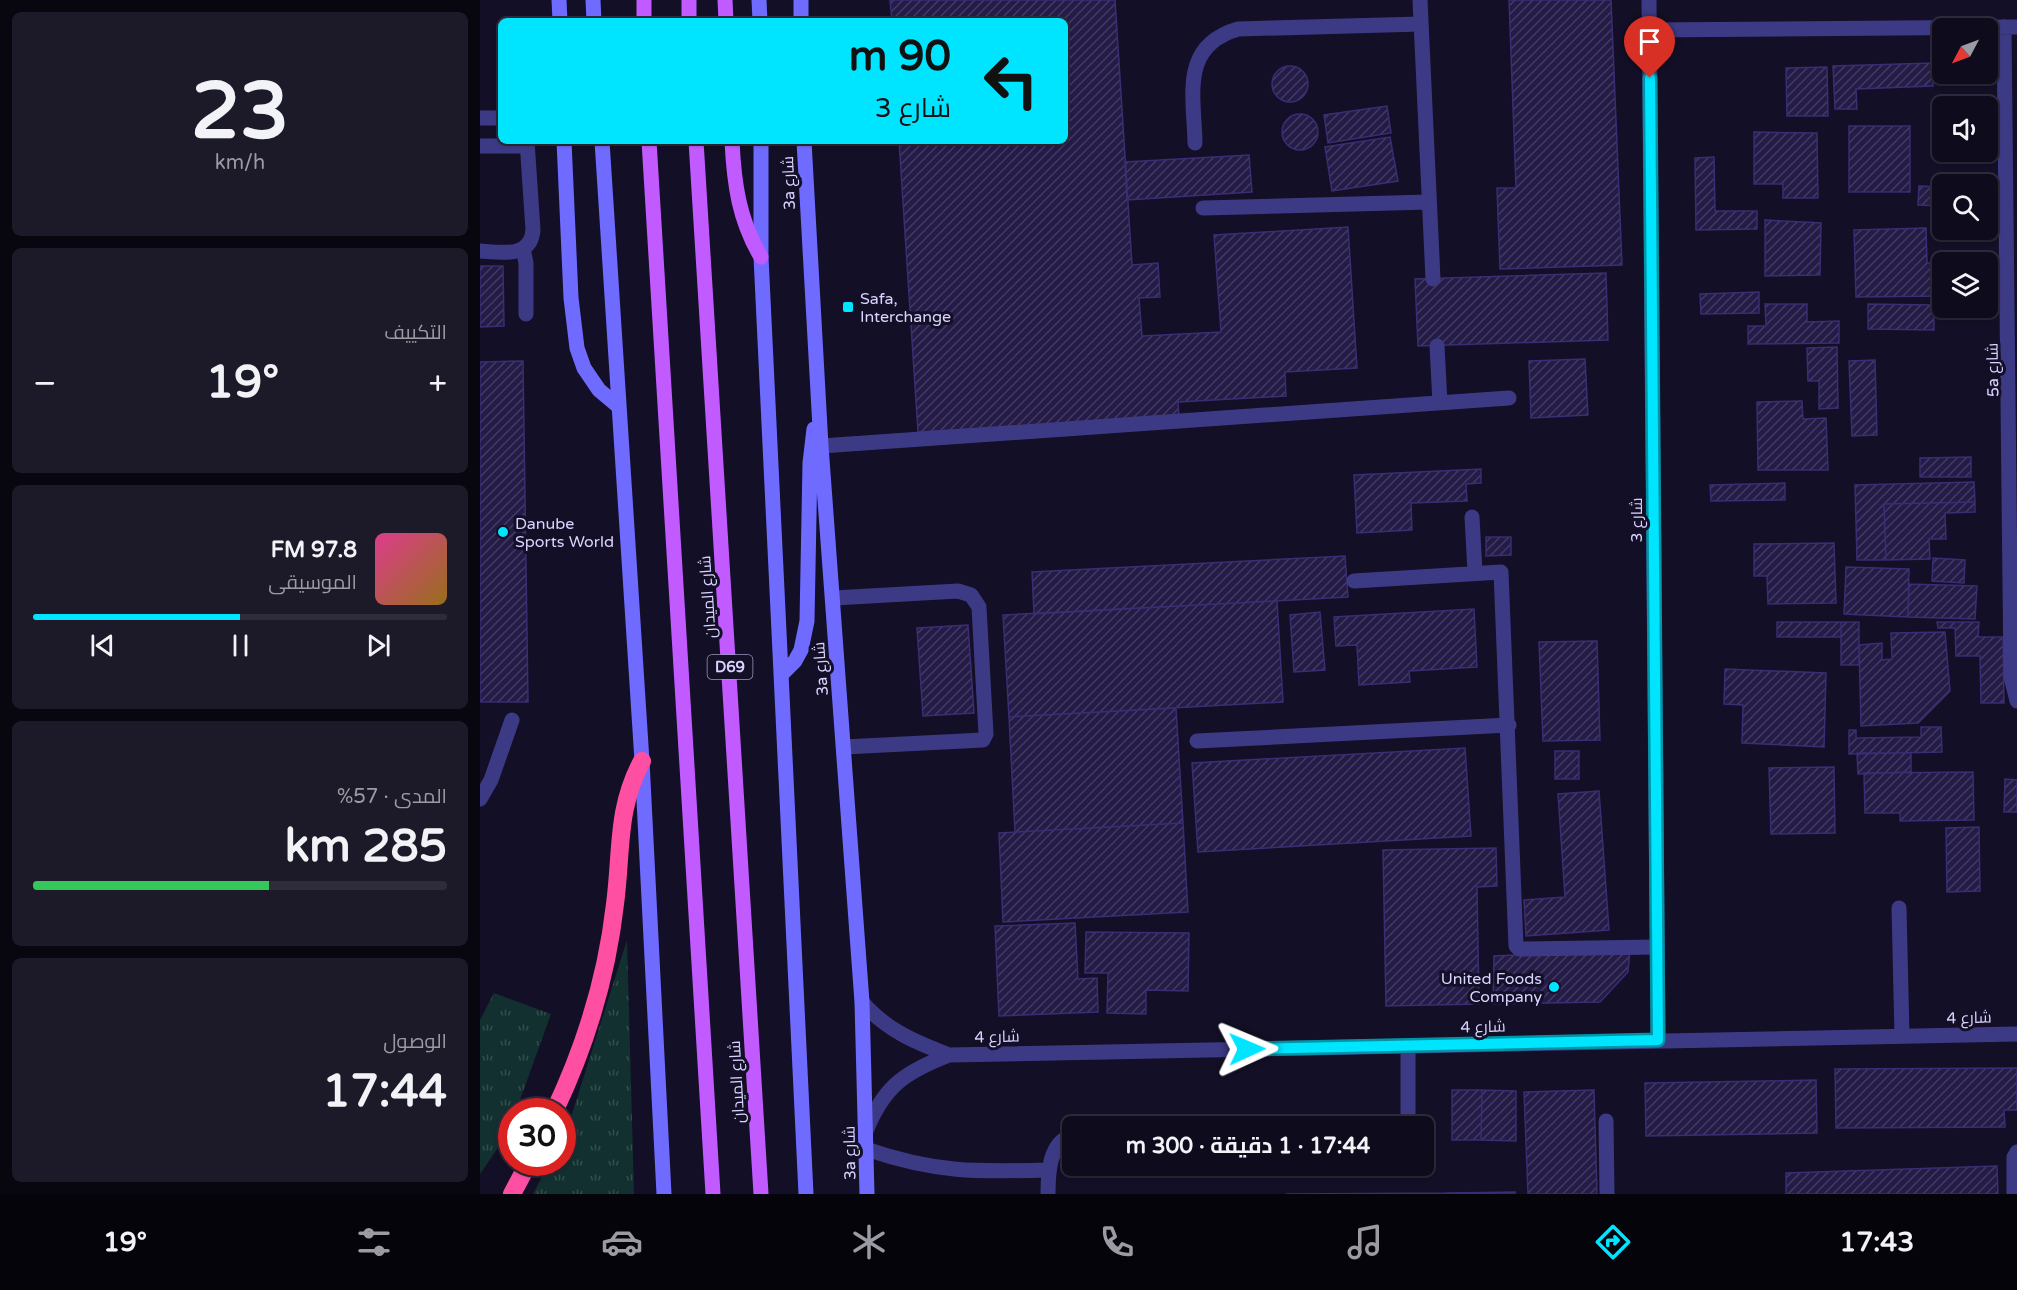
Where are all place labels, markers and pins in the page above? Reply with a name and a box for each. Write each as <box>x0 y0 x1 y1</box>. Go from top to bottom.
pin <box>1624 16 1675 78</box>
place label: Safa, Interchange <box>860 289 951 327</box>
marker: Safa, Interchange <box>841 300 855 314</box>
place label: Danube Sports World <box>515 514 614 552</box>
marker: Danube Sports World <box>496 525 510 539</box>
place label: United Foods Company <box>1441 969 1542 1007</box>
marker: United Foods Company <box>1547 980 1561 994</box>

